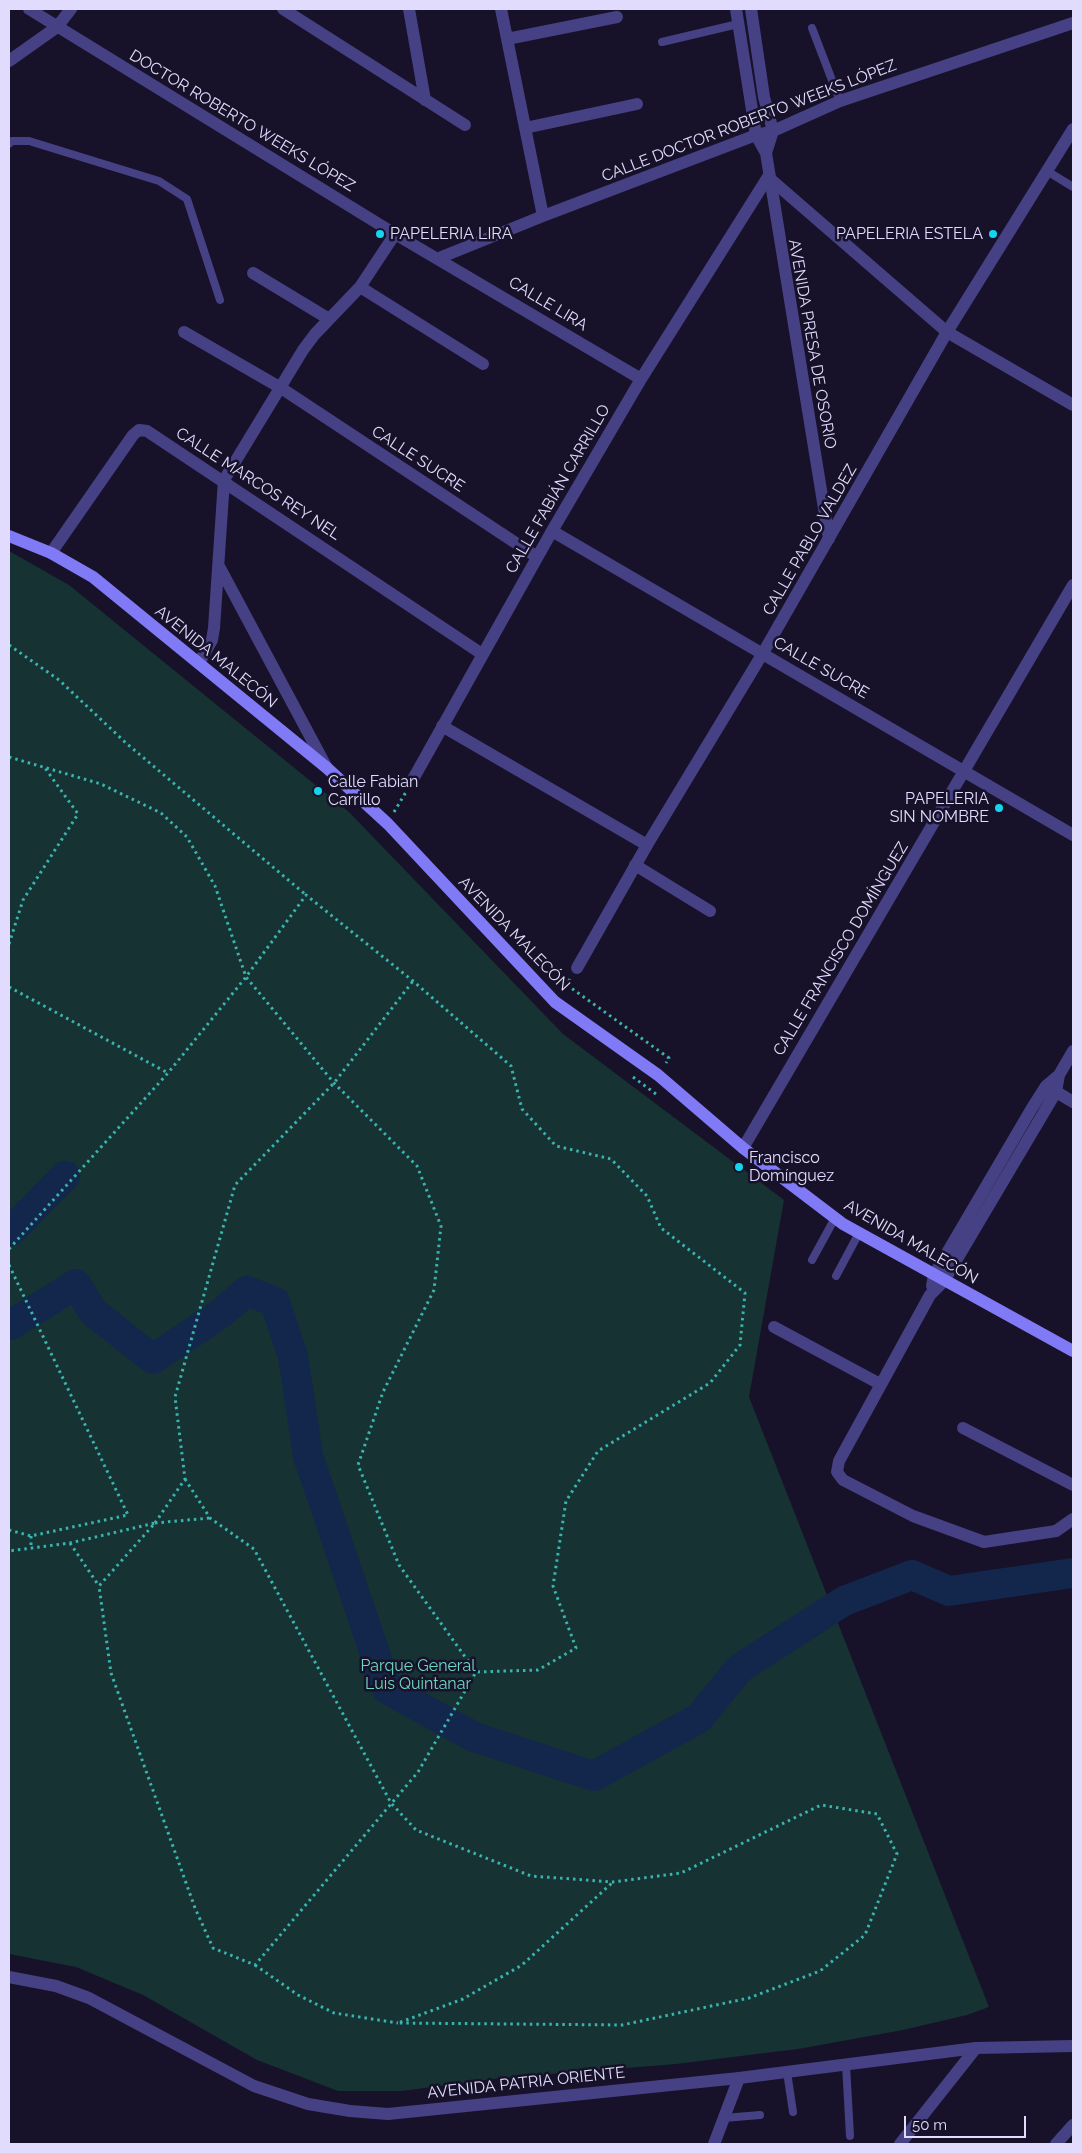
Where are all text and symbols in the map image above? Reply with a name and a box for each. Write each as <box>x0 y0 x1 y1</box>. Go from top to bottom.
street label: DOCTOR ROBERTO WEEKS LÓPEZ <box>126 46 358 196</box>
street label: CALLE DOCTOR ROBERTO WEEKS LÓPEZ <box>599 56 899 186</box>
place label: PAPELERIA LIRA <box>390 224 513 244</box>
place label: PAPELERIA ESTELA <box>836 224 983 244</box>
marker: PAPELERIA LIRA <box>374 228 386 240</box>
marker: PAPELERIA ESTELA <box>987 228 999 240</box>
street label: AVENIDA PRESA DE OSORIO <box>784 238 840 450</box>
street label: CALLE LIRA <box>505 273 591 335</box>
street label: CALLE FABIÁN CARRILLO <box>502 401 614 577</box>
street label: CALLE SUCRE <box>368 422 468 496</box>
street label: CALLE MARCOS REY NEL <box>172 424 344 544</box>
street label: CALLE PABLO VALDEZ <box>759 461 861 619</box>
street label: AVENIDA MALECÓN <box>151 602 281 712</box>
street label: CALLE SUCRE <box>770 633 872 703</box>
place label: Calle Fabian Carrillo <box>328 772 418 810</box>
marker: Calle Fabian Carrillo <box>312 785 324 797</box>
place label: PAPELERIA SIN NOMBRE <box>890 789 989 827</box>
marker: PAPELERIA SIN NOMBRE <box>993 802 1005 814</box>
street label: CALLE FRANCISCO DOMÍNGUEZ <box>769 839 913 1059</box>
street label: AVENIDA MALECÓN <box>454 873 574 995</box>
place label: Francisco Domínguez <box>749 1148 834 1186</box>
marker: Francisco Domínguez <box>733 1161 745 1173</box>
street label: AVENIDA MALECÓN <box>841 1196 981 1288</box>
park label: Parque General Luis Quintanar <box>360 1656 476 1694</box>
street label: AVENIDA PATRIA ORIENTE <box>426 2063 626 2103</box>
scale bar <box>907 2106 1030 2138</box>
text: 50 m <box>912 2116 947 2134</box>

